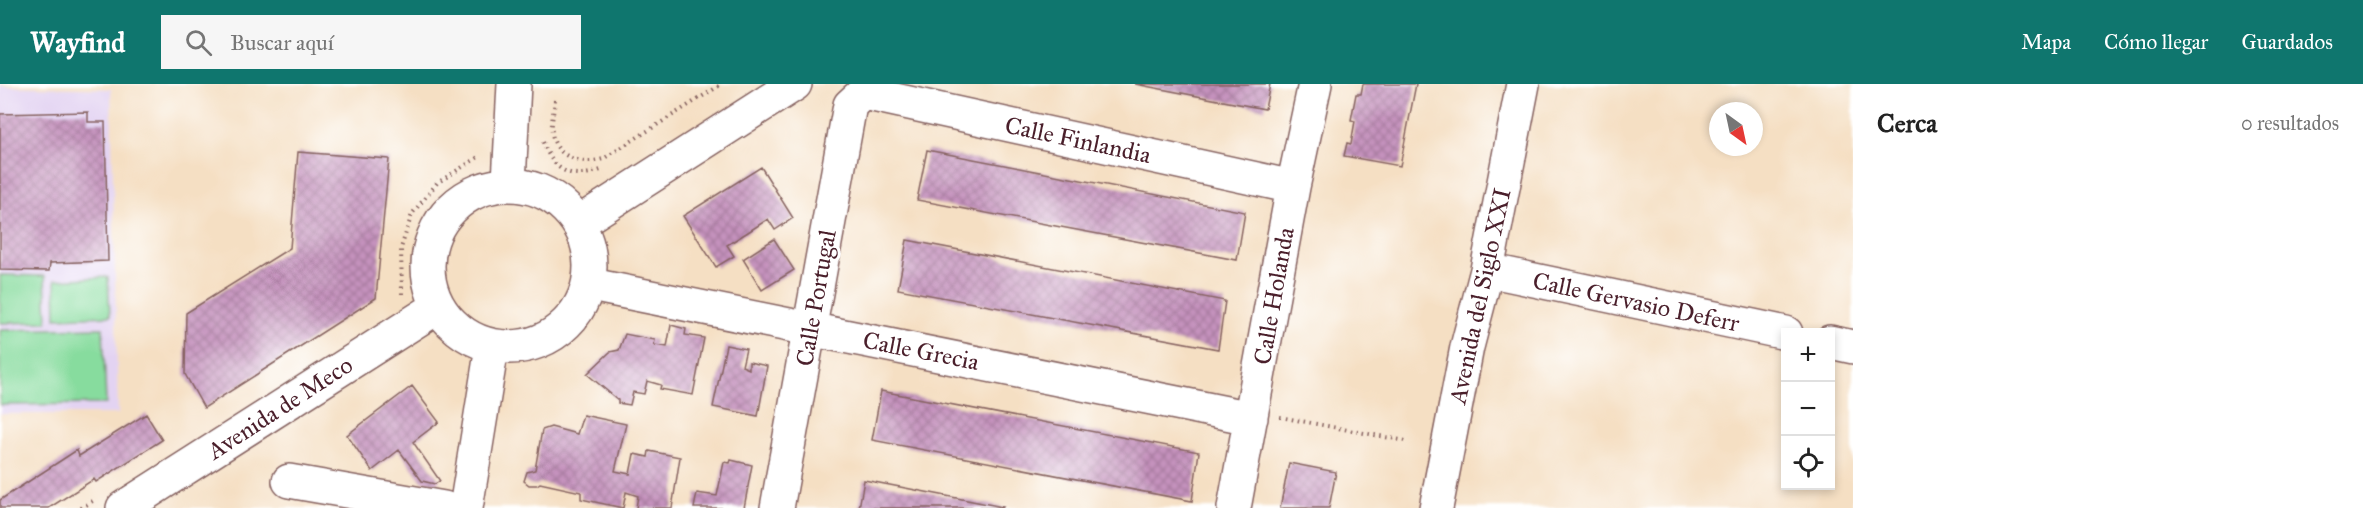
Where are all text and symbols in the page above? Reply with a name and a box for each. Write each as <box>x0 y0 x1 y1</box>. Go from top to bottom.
search box <box>161 15 581 69</box>
text: Wayfind <box>30 25 125 60</box>
icon: search <box>182 26 215 59</box>
text: Buscar aquí <box>230 29 334 56</box>
text: Mapa <box>2021 29 2071 55</box>
text: Cómo llegar <box>2104 29 2208 55</box>
text: Guardados <box>2241 29 2333 55</box>
north arrow <box>1709 102 1763 156</box>
text: Cerca <box>1877 107 1937 139</box>
street label: Calle Finlandia <box>1002 110 1154 170</box>
text: 0 resultados <box>2241 111 2339 135</box>
street label: Avenida del Siglo XXI <box>1442 185 1518 408</box>
street label: Calle Holanda <box>1247 224 1301 367</box>
street label: Calle Portugal <box>789 227 843 369</box>
street label: Calle Gervasio Deferr <box>1530 265 1742 339</box>
street label: Calle Grecia <box>860 325 983 377</box>
map controls <box>1781 328 1835 490</box>
button: + <box>1781 328 1835 382</box>
street label: Avenida de Meco <box>201 350 358 467</box>
button: − <box>1781 382 1835 436</box>
button: locate <box>1781 436 1835 490</box>

